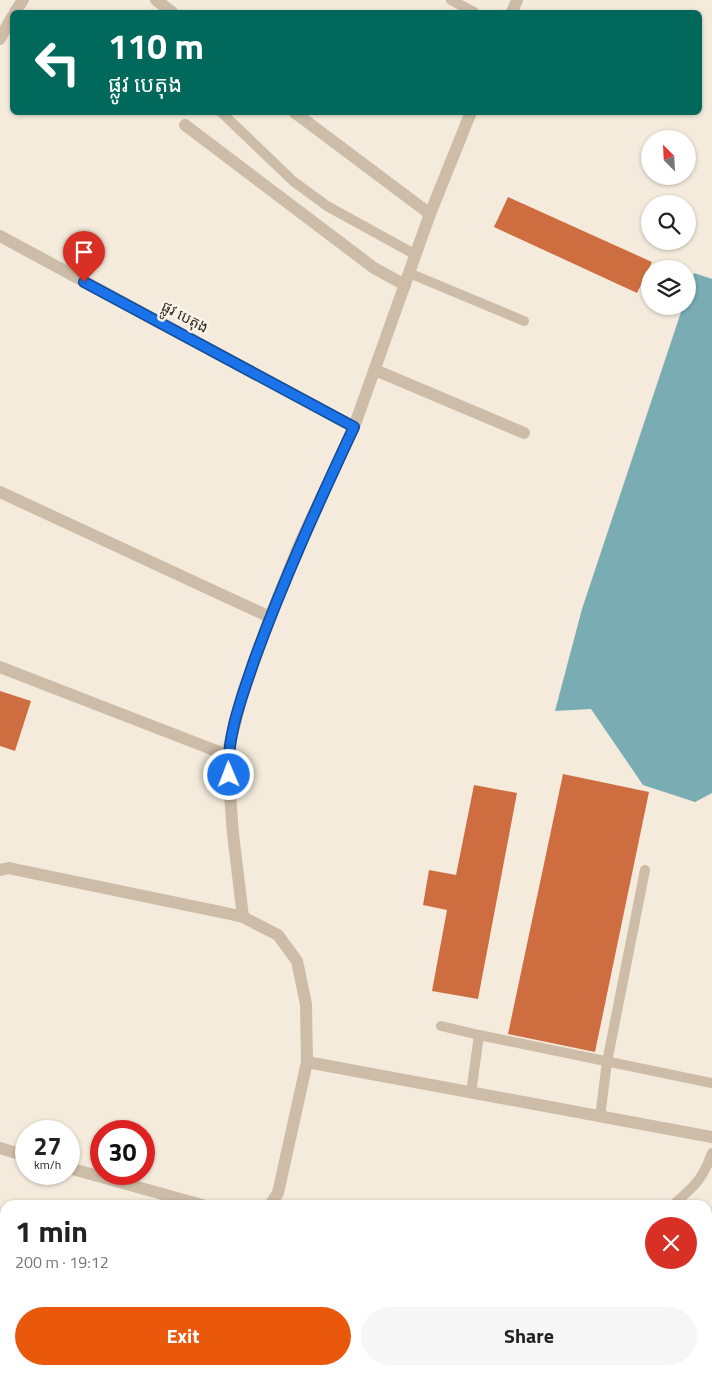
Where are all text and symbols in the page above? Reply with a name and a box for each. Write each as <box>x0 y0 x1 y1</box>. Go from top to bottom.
text: 110 m <box>108 19 204 73</box>
icon: left <box>25 30 90 95</box>
text: ផ្លូវ បេតុង <box>108 67 182 101</box>
north arrow <box>641 130 696 185</box>
map controls <box>641 130 696 315</box>
button: search <box>641 195 696 250</box>
pin <box>63 231 105 282</box>
icon: arrive <box>70 238 98 266</box>
button: layers <box>641 260 696 315</box>
street label: ផ្លូវ បេតុង <box>156 295 213 341</box>
position arrow <box>202 748 254 800</box>
speed limit sign: 30 <box>90 1120 155 1185</box>
text: 27 <box>33 1127 62 1165</box>
text: km/h <box>34 1155 61 1174</box>
text: 1 min <box>15 1208 88 1254</box>
button: close <box>645 1217 697 1269</box>
text: 200 m · 19:12 <box>15 1250 109 1274</box>
button: Exit <box>15 1307 351 1365</box>
button: Share <box>361 1307 697 1365</box>

